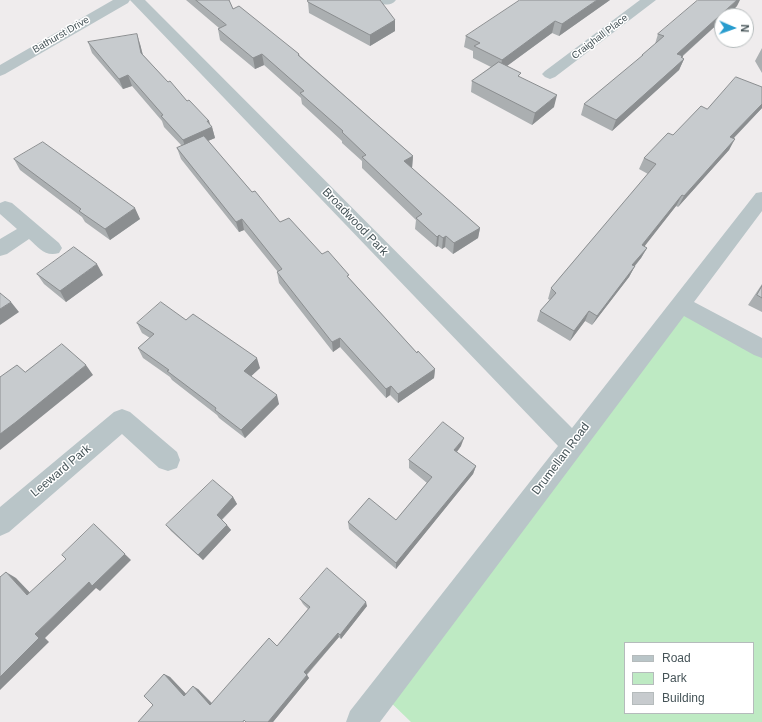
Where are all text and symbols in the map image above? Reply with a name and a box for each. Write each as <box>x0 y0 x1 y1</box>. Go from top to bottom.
north arrow <box>714 8 754 48</box>
street label: Craighall Place <box>570 12 630 62</box>
street label: Bathurst Drive <box>31 14 91 56</box>
text: N <box>739 24 751 33</box>
street label: Broadwood Park <box>319 185 391 259</box>
street label: Drumellan Road <box>529 420 593 498</box>
street label: Leeward Park <box>28 442 94 500</box>
legend <box>624 642 754 714</box>
text: Road <box>662 651 691 665</box>
text: Park <box>662 671 687 685</box>
text: Building <box>662 691 705 705</box>

